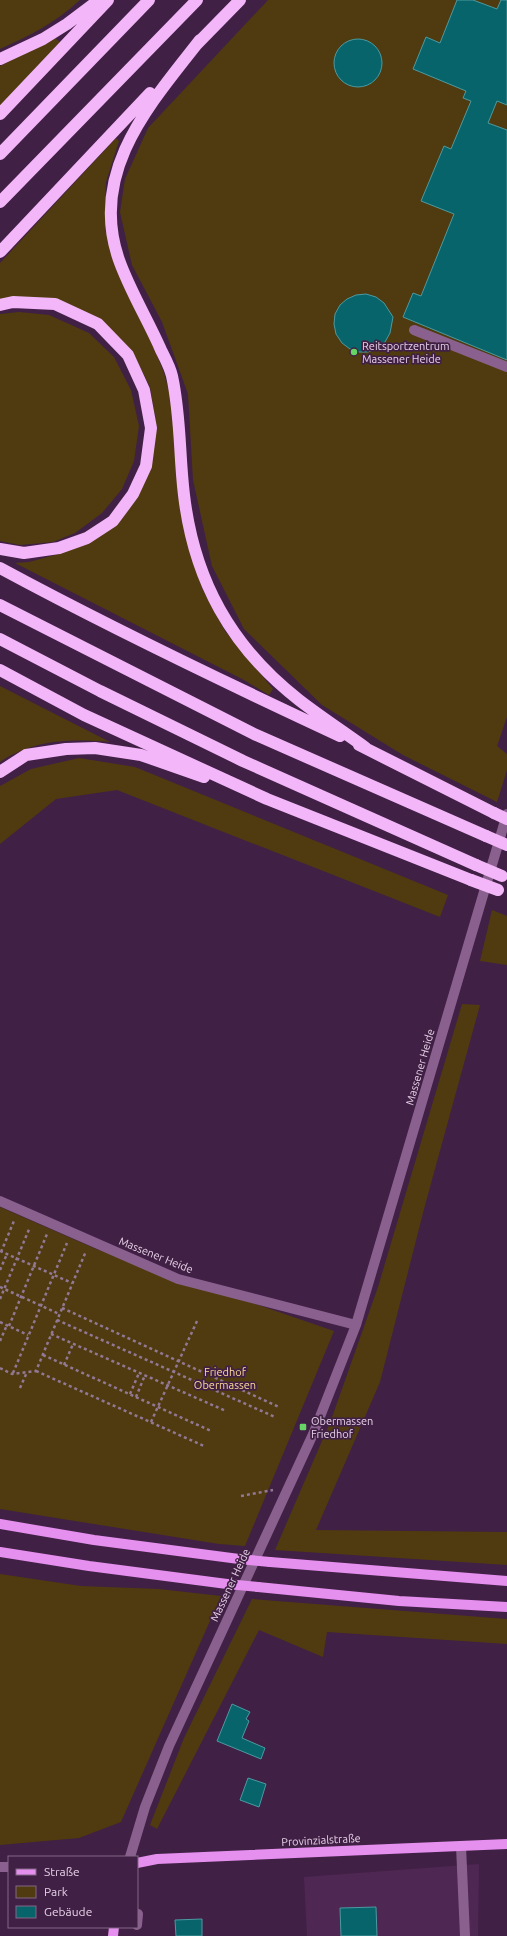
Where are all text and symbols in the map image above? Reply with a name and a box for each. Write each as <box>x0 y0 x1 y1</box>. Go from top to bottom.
place label: Reitsportzentrum Massener Heide <box>362 340 450 365</box>
marker: Reitsportzentrum Massener Heide <box>349 347 359 357</box>
street label: Massener Heide <box>403 1027 437 1107</box>
street label: Massener Heide <box>117 1235 195 1275</box>
park label: Friedhof Obermassen <box>194 1366 256 1391</box>
place label: Obermassen Friedhof <box>311 1415 373 1440</box>
marker: Obermassen Friedhof <box>298 1422 308 1432</box>
street label: Massener Heide <box>208 1547 252 1623</box>
street label: Provinzialstraße <box>281 1832 361 1848</box>
legend <box>8 1856 138 1928</box>
text: Straße <box>44 1865 80 1878</box>
text: Park <box>44 1885 68 1898</box>
text: Gebäude <box>44 1905 92 1918</box>

